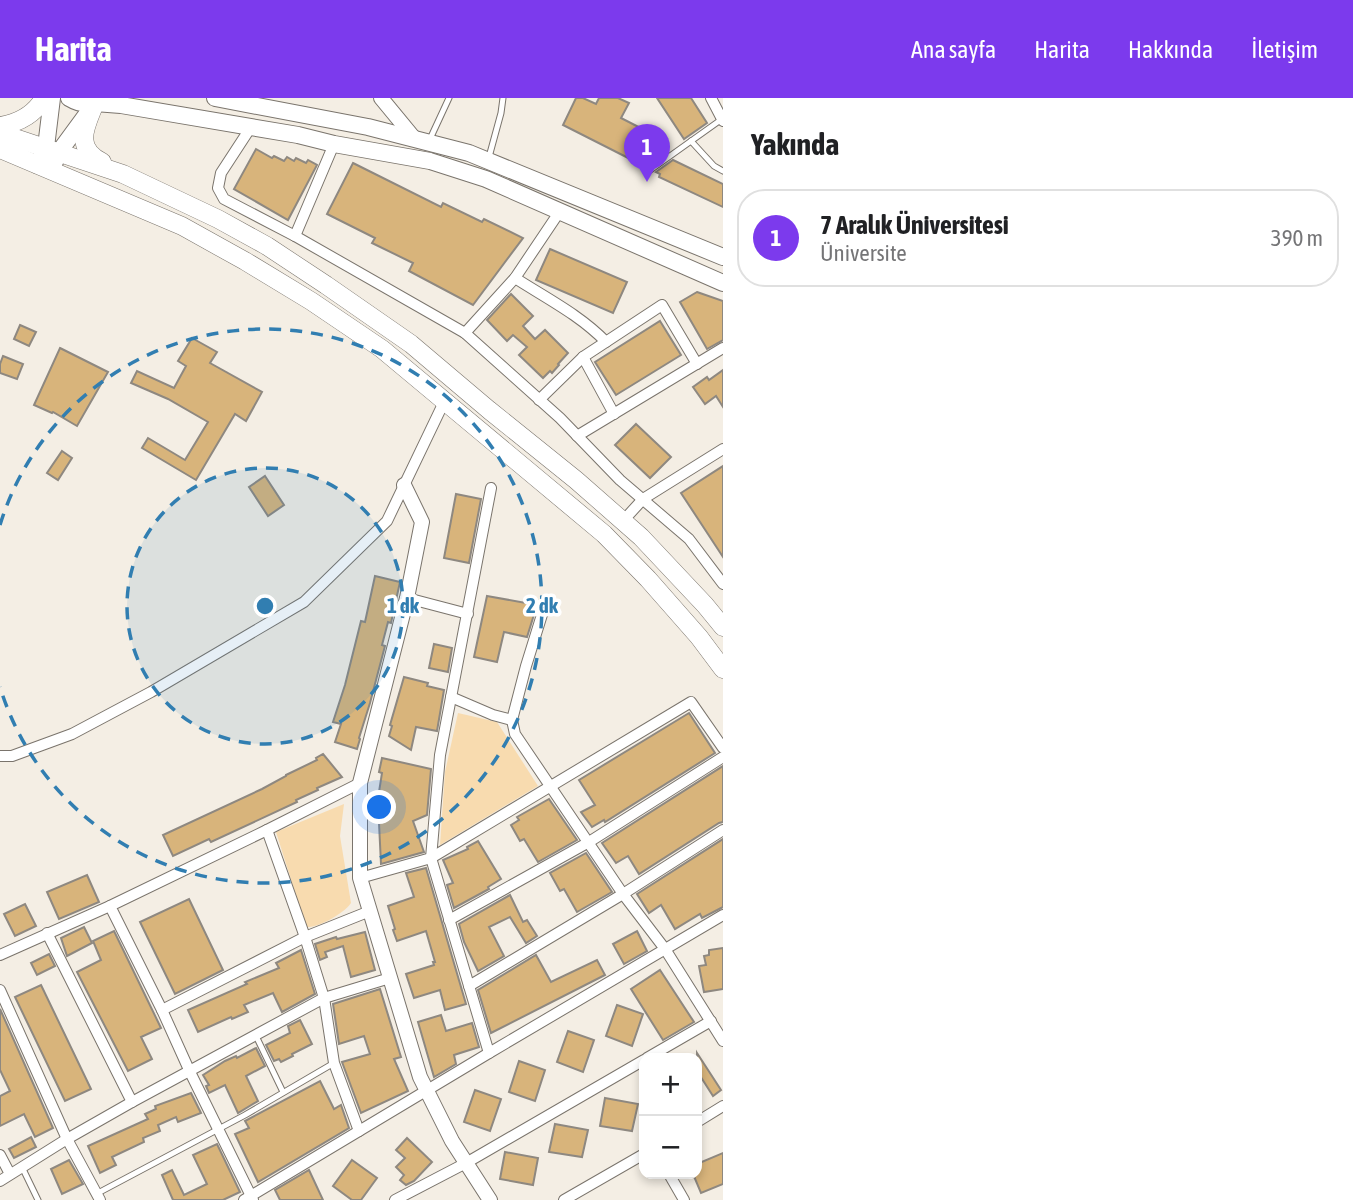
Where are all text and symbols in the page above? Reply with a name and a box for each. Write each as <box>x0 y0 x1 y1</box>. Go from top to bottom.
text: Harita <box>35 30 112 68</box>
text: Ana sayfa <box>911 36 996 63</box>
text: Harita <box>1034 36 1090 63</box>
text: Hakkında <box>1128 36 1213 63</box>
text: İletişim <box>1251 36 1318 63</box>
pin: 1 <box>624 124 670 182</box>
text: Yakında <box>751 127 839 161</box>
text: 7 Aralık Üniversitesi <box>820 210 1009 240</box>
text: 1 <box>771 225 781 251</box>
text: 390 m <box>1271 225 1323 251</box>
text: Üniversite <box>820 240 907 266</box>
text: 1 dk <box>387 593 420 617</box>
text: 2 dk <box>526 593 559 617</box>
centre of rings <box>253 594 277 618</box>
your location <box>362 790 396 824</box>
map controls <box>639 1053 702 1179</box>
button: + <box>639 1053 702 1116</box>
button: − <box>639 1116 702 1179</box>

